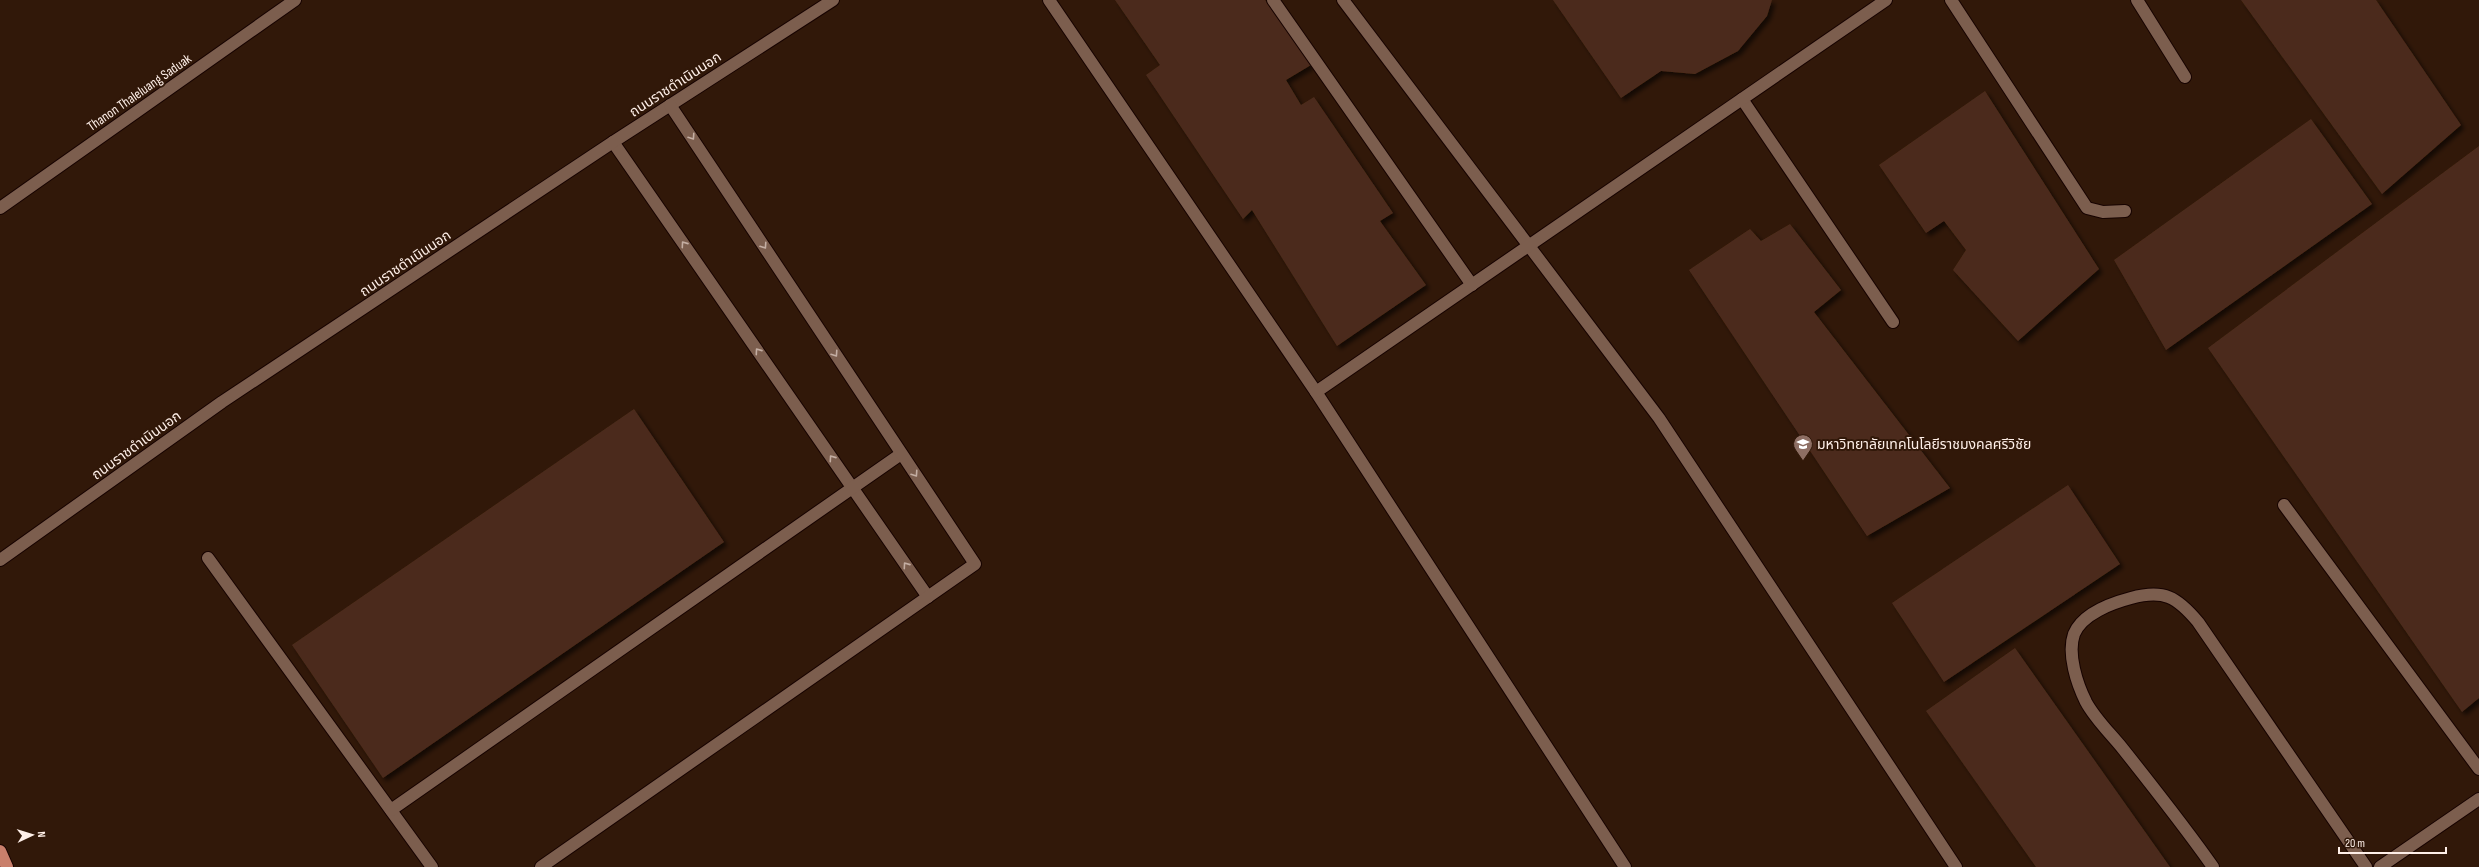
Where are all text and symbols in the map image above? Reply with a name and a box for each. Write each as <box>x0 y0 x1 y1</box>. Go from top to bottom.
street label: ถนนราชดำเนินนอก <box>626 48 724 121</box>
street label: Thanon Thaleluang Saduak <box>84 50 195 135</box>
one-way arrow <box>687 133 694 140</box>
street label: ถนนราชดำเนินนอก <box>356 227 454 300</box>
one-way arrow <box>681 241 689 248</box>
one-way arrow <box>759 242 767 249</box>
one-way arrow <box>755 348 763 355</box>
one-way arrow <box>831 350 838 357</box>
street label: ถนนราชดำเนินนอก <box>88 407 184 484</box>
school or university icon: มหาวิทยาลัยเทคโนโลยีราชมงคลศรีวิชัย <box>1792 433 1814 461</box>
place label: มหาวิทยาลัยเทคโนโลยีราชมงคลศรีวิชัย <box>1817 436 2031 453</box>
one-way arrow <box>829 455 837 462</box>
one-way arrow <box>910 470 918 477</box>
one-way arrow <box>904 562 911 569</box>
north arrow <box>12 815 52 855</box>
scale bar <box>2339 829 2446 855</box>
text: N <box>35 831 48 838</box>
text: 20 m <box>2345 836 2365 851</box>

